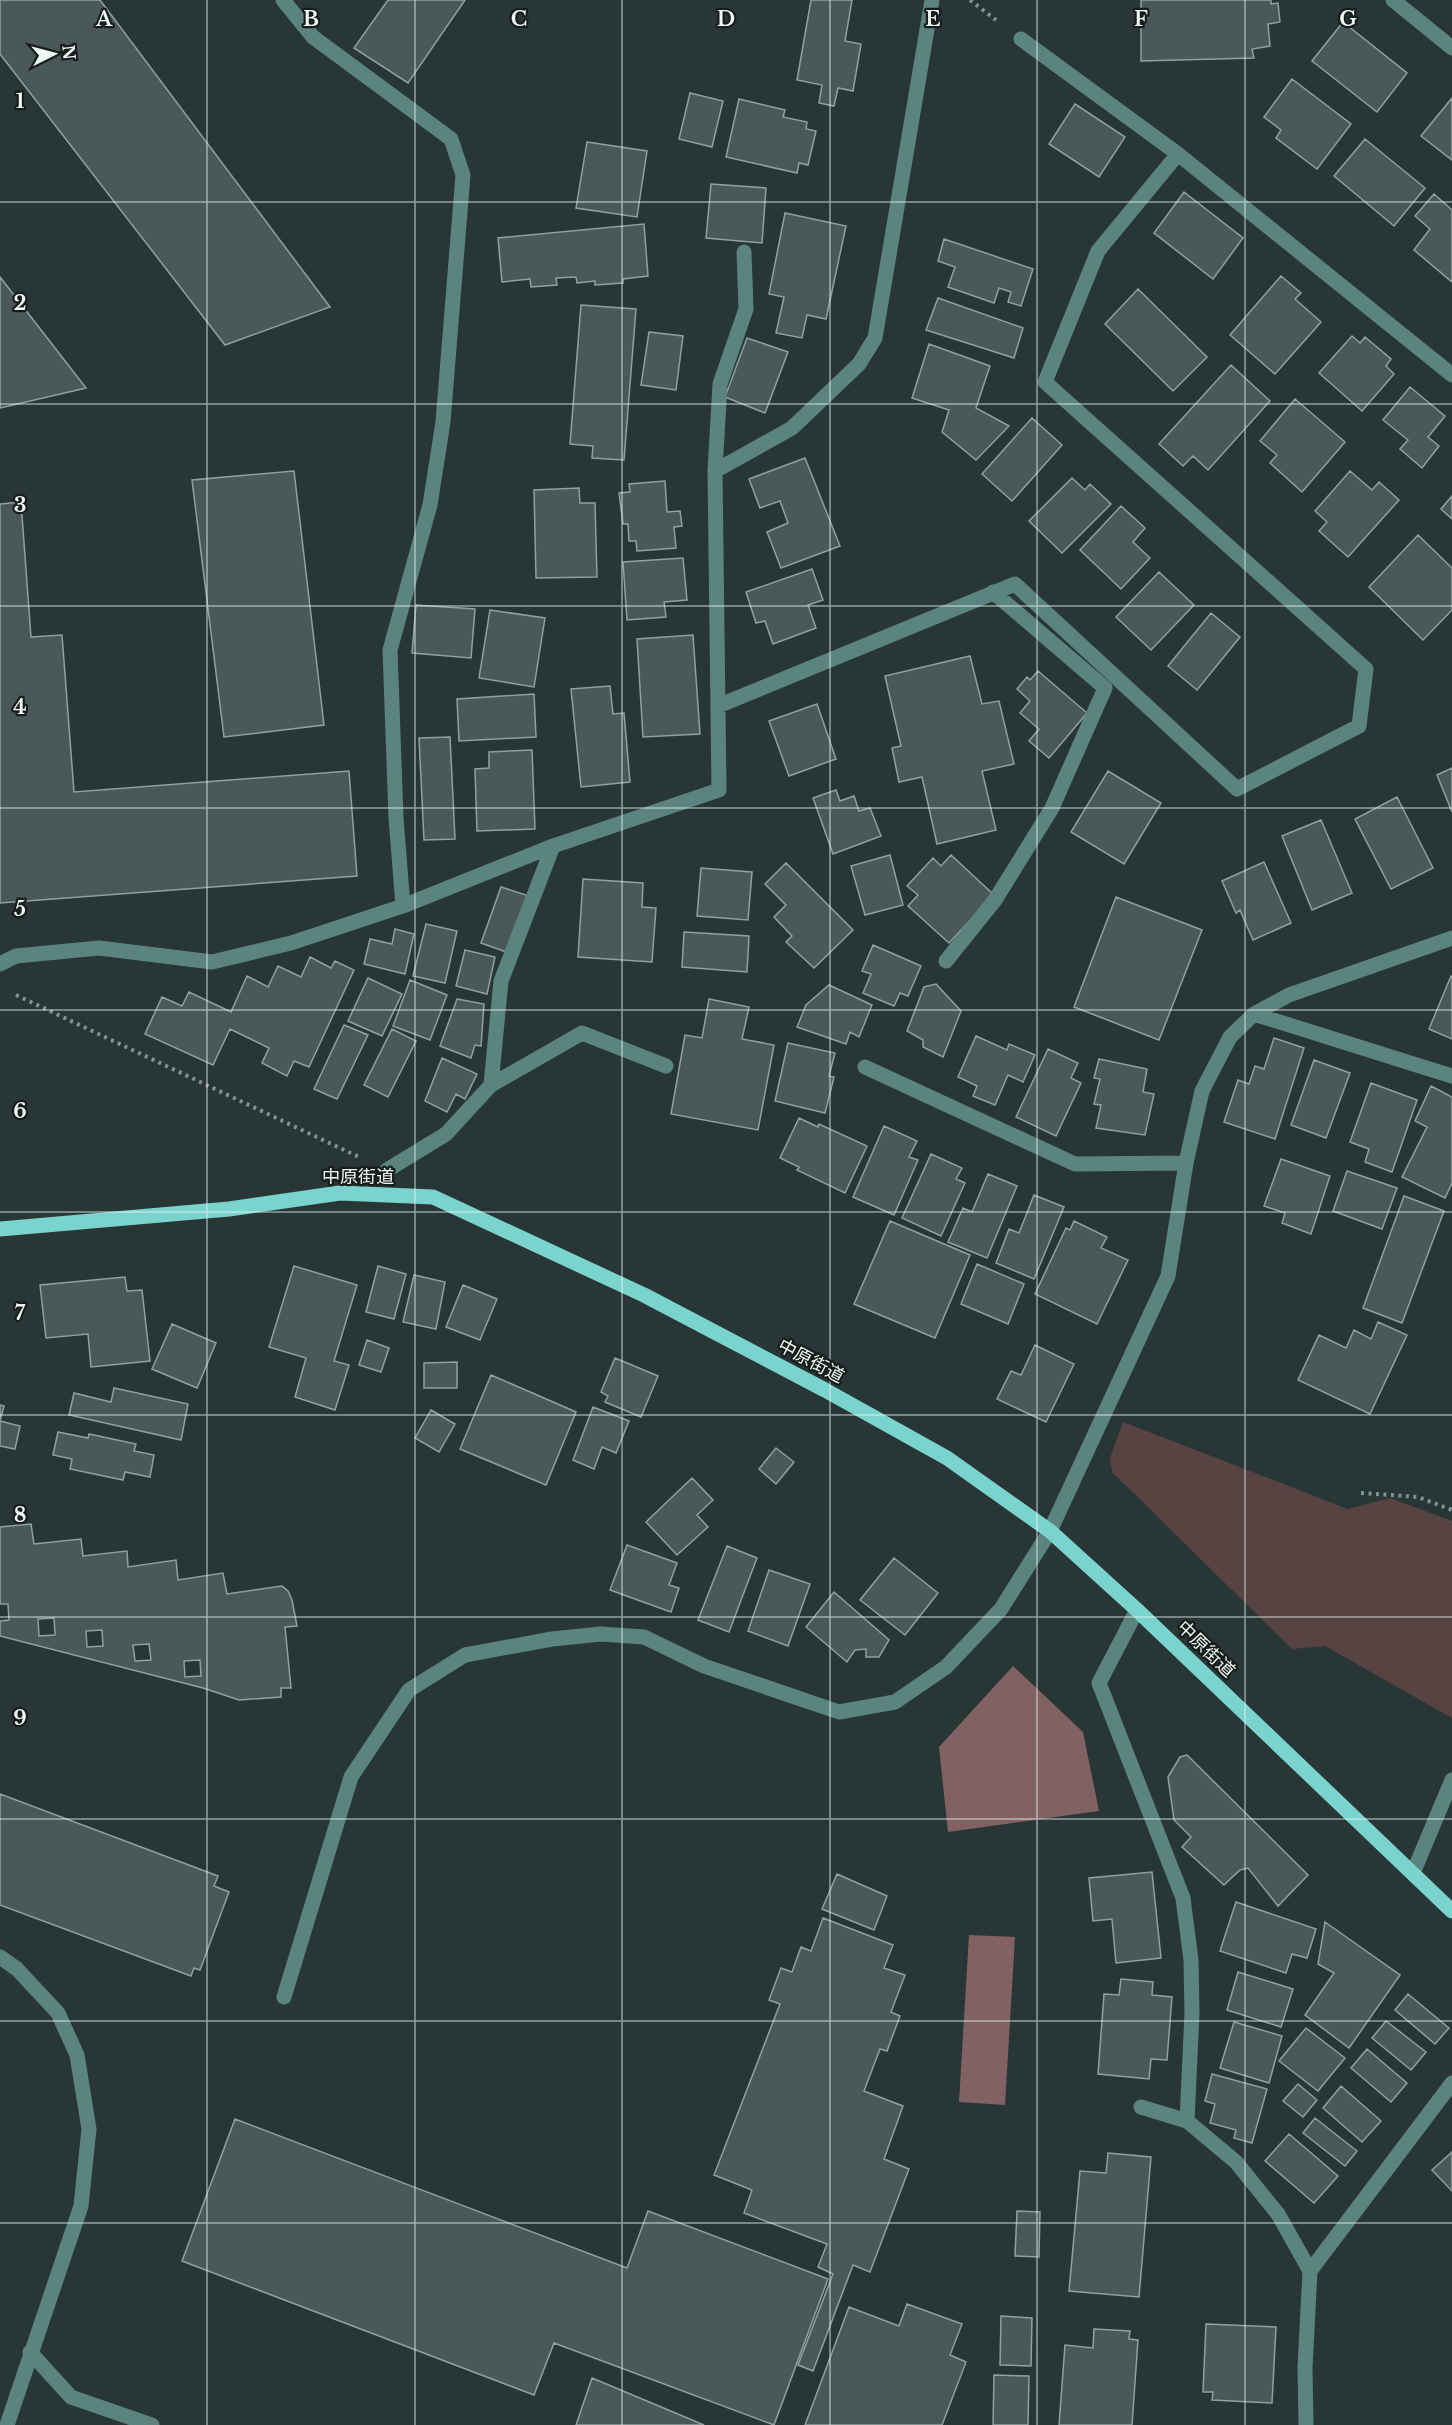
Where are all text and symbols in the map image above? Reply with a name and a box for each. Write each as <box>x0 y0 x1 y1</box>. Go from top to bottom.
text: A <box>95 7 113 31</box>
text: B <box>303 7 319 31</box>
text: C <box>511 7 527 31</box>
text: D <box>717 7 735 31</box>
text: E <box>925 7 941 31</box>
text: F <box>1134 7 1148 31</box>
text: G <box>1339 7 1357 31</box>
north arrow <box>24 24 84 84</box>
text: N <box>58 44 80 61</box>
text: 1 <box>16 89 25 113</box>
text: 2 <box>13 291 27 315</box>
text: 3 <box>14 493 26 517</box>
text: 4 <box>13 695 27 719</box>
text: 5 <box>14 897 26 921</box>
text: 6 <box>13 1099 27 1123</box>
street label: 中原街道 <box>322 1166 394 1188</box>
text: 7 <box>15 1301 26 1325</box>
street label: 中原街道 <box>774 1334 848 1388</box>
text: 8 <box>14 1503 26 1527</box>
street label: 中原街道 <box>1172 1616 1240 1682</box>
text: 9 <box>13 1706 27 1730</box>

